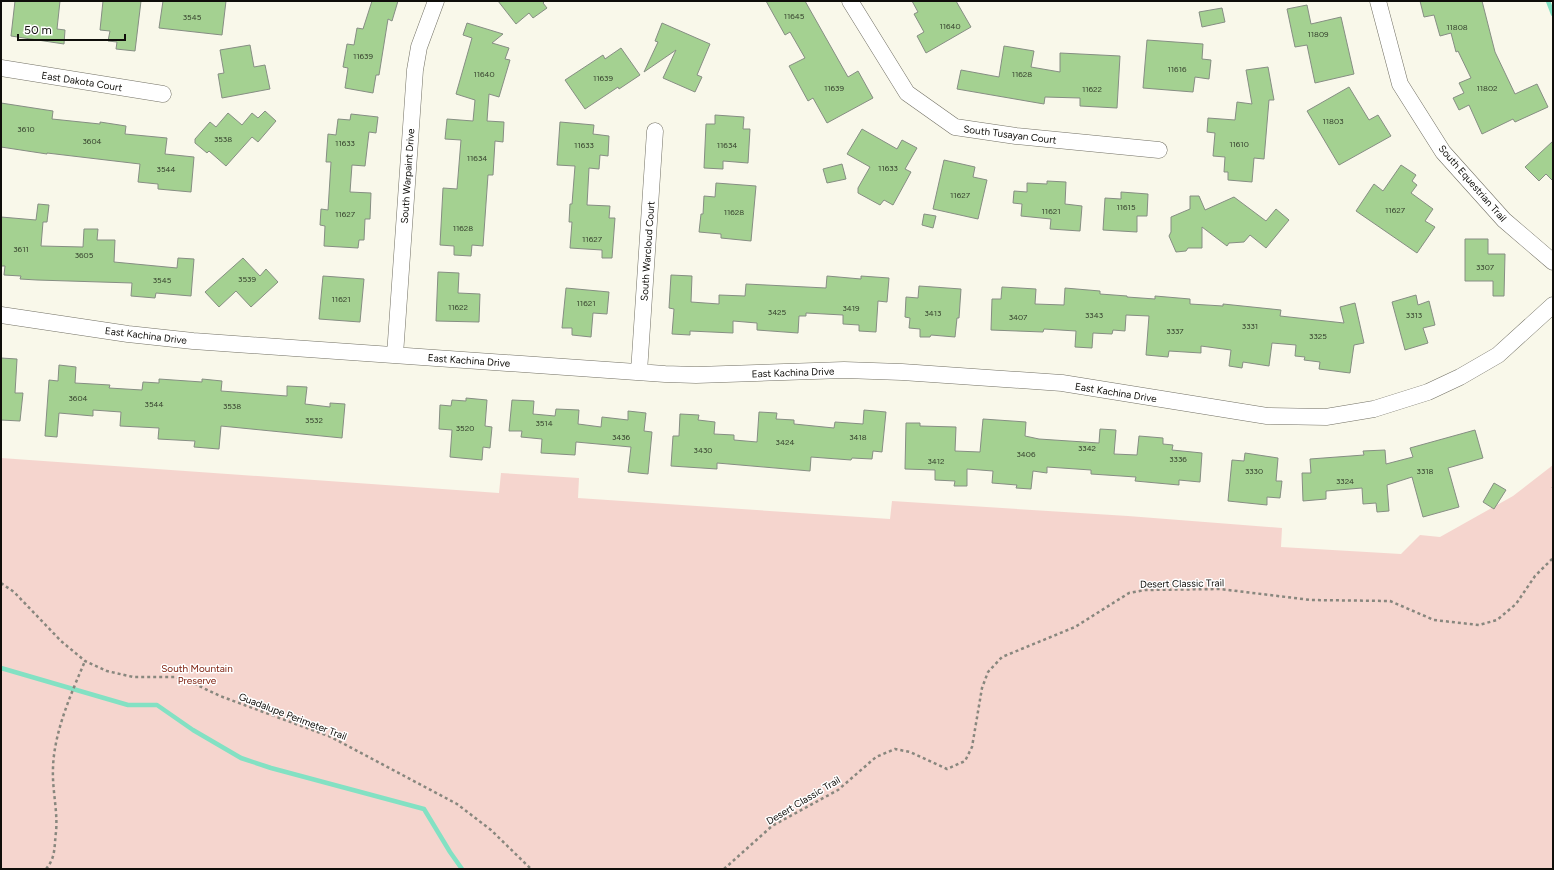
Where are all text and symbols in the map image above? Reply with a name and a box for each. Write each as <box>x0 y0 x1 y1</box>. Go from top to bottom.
house number: 11645 <box>784 11 805 21</box>
house number: 3545 <box>183 12 202 22</box>
scale bar <box>18 16 125 42</box>
house number: 11640 <box>939 21 961 31</box>
house number: 11808 <box>1446 22 1468 32</box>
text: 50 m <box>24 23 52 37</box>
house number: 11809 <box>1307 29 1329 39</box>
house number: 11639 <box>353 51 373 61</box>
house number: 11616 <box>1168 64 1187 74</box>
street label: East Dakota Court <box>41 69 123 94</box>
house number: 11640 <box>473 69 495 79</box>
house number: 11628 <box>1012 69 1032 79</box>
house number: 11639 <box>593 73 613 83</box>
house number: 11639 <box>824 83 844 93</box>
house number: 11802 <box>1476 83 1498 93</box>
house number: 11622 <box>1082 84 1102 94</box>
house number: 11803 <box>1323 116 1344 126</box>
street label: South Tusayan Court <box>963 122 1057 147</box>
house number: 3610 <box>17 124 35 134</box>
street label: South Warpaint Drive <box>398 128 417 224</box>
house number: 3538 <box>214 134 232 144</box>
house number: 3604 <box>83 136 102 146</box>
house number: 11633 <box>335 138 355 148</box>
house number: 11610 <box>1229 139 1249 149</box>
house number: 11633 <box>574 140 594 150</box>
house number: 11634 <box>717 140 737 150</box>
street label: South Equestrian Trail <box>1436 142 1509 224</box>
house number: 11634 <box>467 153 487 163</box>
house number: 11633 <box>878 163 898 173</box>
house number: 3544 <box>157 164 175 174</box>
house number: 11627 <box>950 190 971 200</box>
street label: South Warcloud Court <box>638 200 657 301</box>
house number: 11615 <box>1116 202 1136 212</box>
house number: 11627 <box>1385 205 1406 215</box>
house number: 11621 <box>1042 206 1060 216</box>
house number: 11628 <box>724 207 744 217</box>
house number: 11627 <box>335 209 356 219</box>
house number: 11628 <box>453 223 473 233</box>
house number: 11627 <box>582 234 603 244</box>
house number: 3611 <box>13 244 29 254</box>
house number: 3605 <box>75 250 94 260</box>
house number: 3307 <box>1476 262 1495 272</box>
house number: 3539 <box>238 274 256 284</box>
house number: 3545 <box>153 275 172 285</box>
house number: 11621 <box>332 294 350 304</box>
house number: 11621 <box>577 298 595 308</box>
house number: 11622 <box>448 302 468 312</box>
house number: 3419 <box>842 303 860 313</box>
house number: 3425 <box>768 307 787 317</box>
house number: 3413 <box>925 308 941 318</box>
house number: 3343 <box>1085 310 1103 320</box>
house number: 3313 <box>1406 310 1422 320</box>
house number: 3407 <box>1009 312 1028 322</box>
house number: 3331 <box>1242 321 1258 331</box>
street label: East Kachina Drive <box>104 324 188 347</box>
house number: 3337 <box>1166 326 1184 336</box>
house number: 3325 <box>1309 331 1327 341</box>
street label: East Kachina Drive <box>427 351 511 370</box>
street label: East Kachina Drive <box>751 365 835 380</box>
street label: East Kachina Drive <box>1074 380 1158 405</box>
house number: 3604 <box>69 393 88 403</box>
house number: 3544 <box>145 399 163 409</box>
house number: 3538 <box>223 401 241 411</box>
house number: 3532 <box>305 415 323 425</box>
house number: 3514 <box>535 418 553 428</box>
house number: 3520 <box>456 423 474 433</box>
house number: 3436 <box>612 432 631 442</box>
house number: 3418 <box>849 432 867 442</box>
house number: 3424 <box>776 437 794 447</box>
house number: 3342 <box>1078 443 1096 453</box>
house number: 3430 <box>694 445 712 455</box>
house number: 3406 <box>1017 449 1036 459</box>
house number: 3336 <box>1169 454 1187 464</box>
house number: 3412 <box>927 456 945 466</box>
house number: 3330 <box>1245 466 1263 476</box>
house number: 3318 <box>1417 466 1434 476</box>
house number: 3324 <box>1336 476 1354 486</box>
street label: Desert Classic Trail <box>1140 576 1224 591</box>
park label: South Mountain Preserve <box>161 662 233 687</box>
street label: Guadalupe Perimeter Trail <box>237 690 349 743</box>
street label: Desert Classic Trail <box>764 773 843 828</box>

